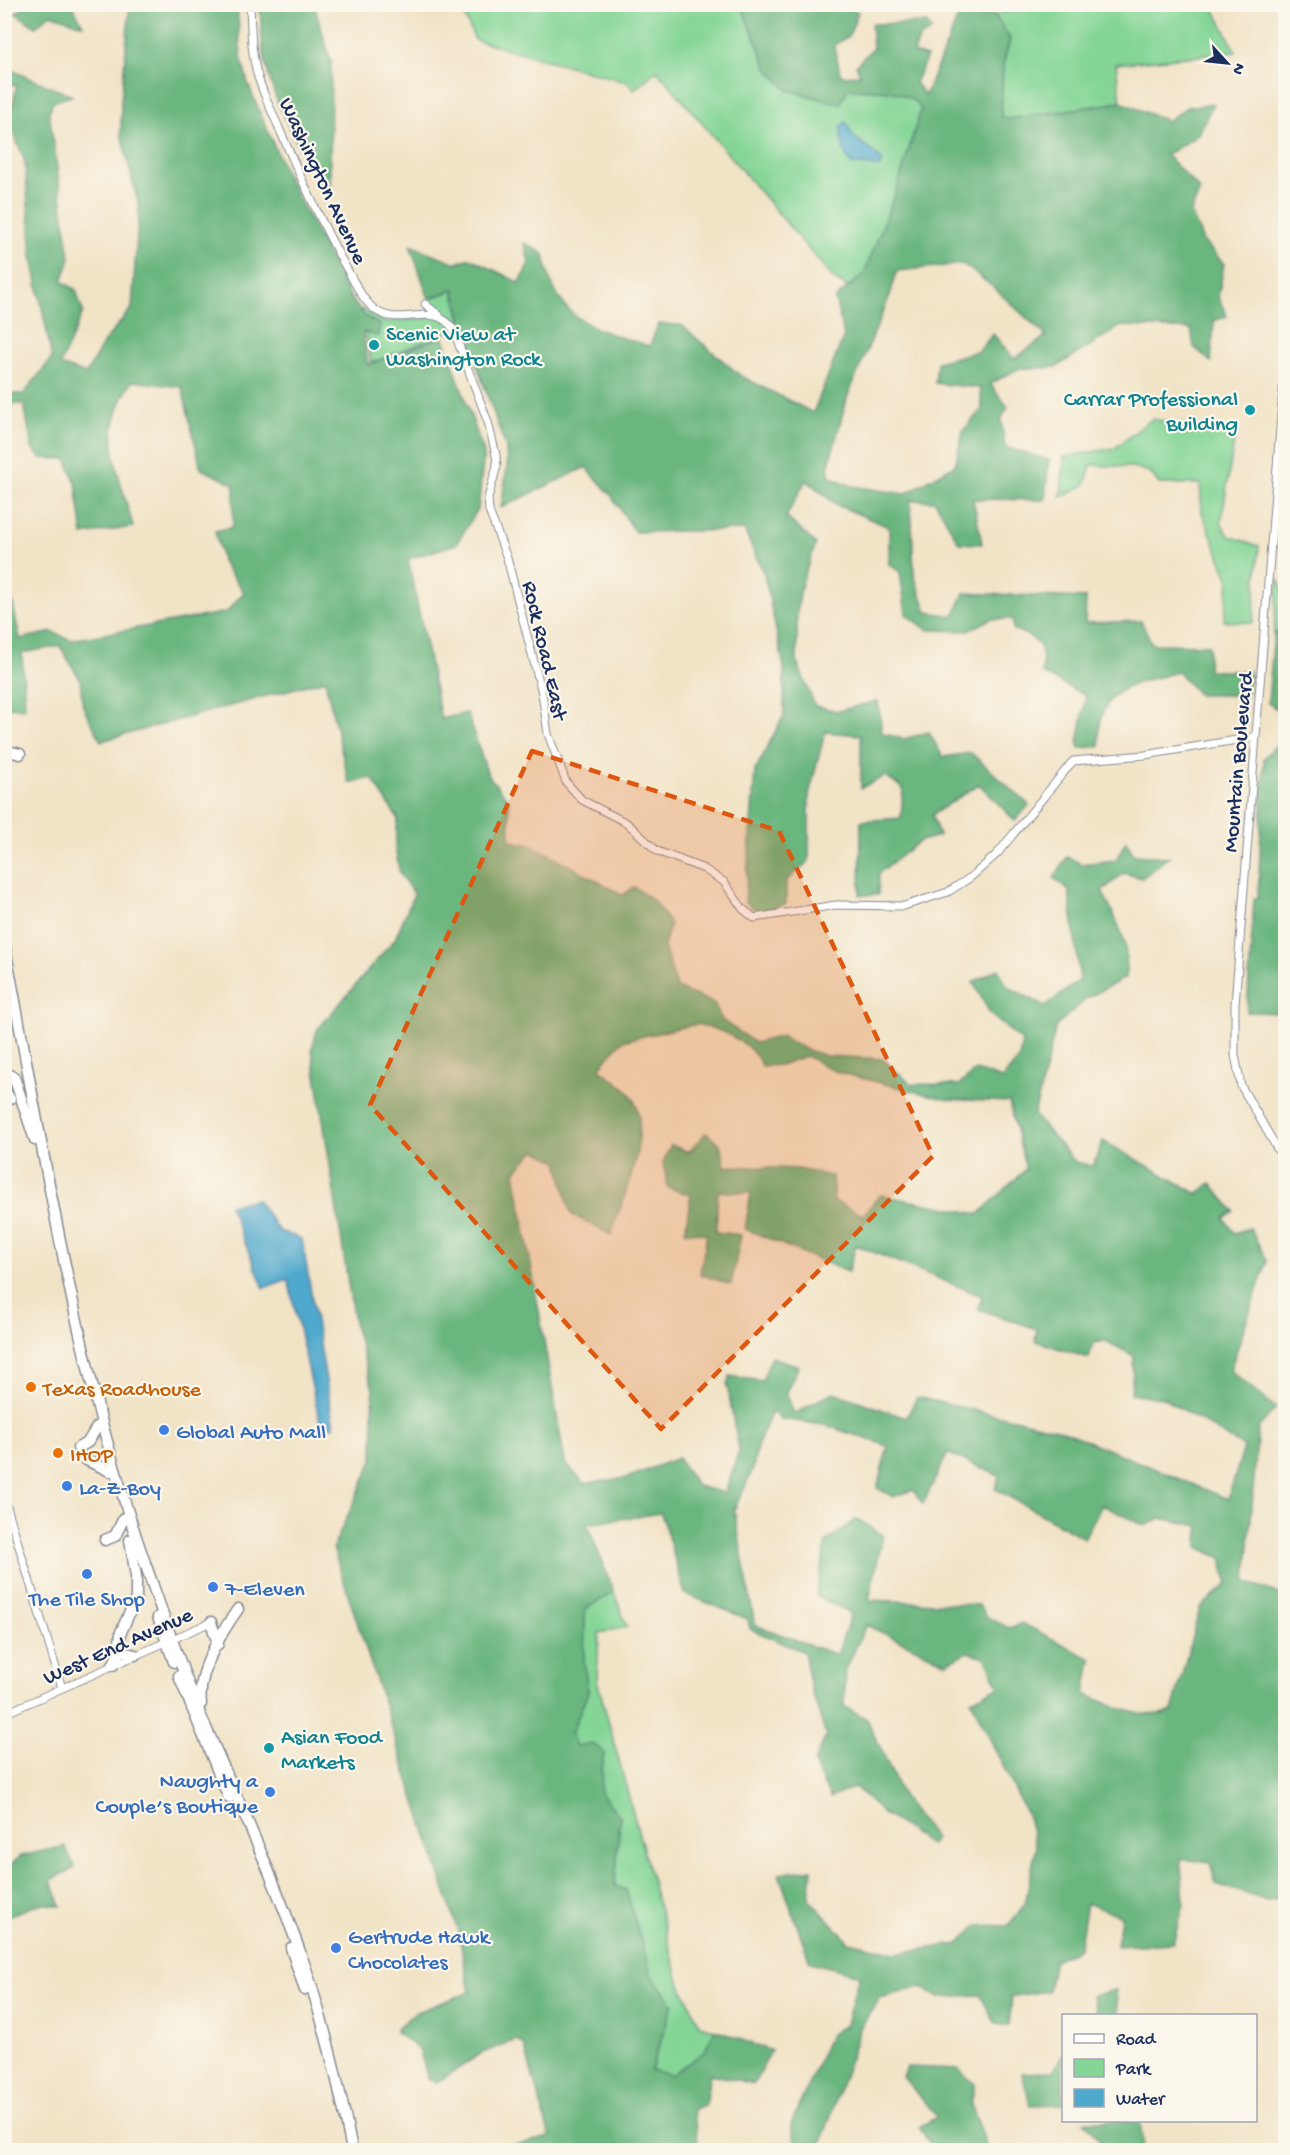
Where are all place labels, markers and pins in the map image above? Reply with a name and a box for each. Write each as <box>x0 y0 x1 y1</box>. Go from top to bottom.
place label: Scenic View at Washington Rock <box>386 323 543 374</box>
marker: Scenic View at Washington Rock <box>367 338 381 352</box>
place label: Carrar Professional Building <box>1064 388 1238 439</box>
marker: Carrar Professional Building <box>1243 403 1257 417</box>
place label: Texas Roadhouse <box>41 1378 202 1404</box>
marker: Texas Roadhouse <box>24 1380 38 1394</box>
place label: Global Auto Mall <box>176 1421 326 1447</box>
marker: Global Auto Mall <box>157 1423 171 1437</box>
place label: IHOP <box>70 1444 114 1470</box>
marker: IHOP <box>51 1446 65 1460</box>
place label: La-Z-Boy <box>79 1477 161 1503</box>
marker: La-Z-Boy <box>60 1479 74 1493</box>
marker: The Tile Shop <box>80 1567 94 1581</box>
place label: 7-Eleven <box>224 1578 305 1604</box>
marker: 7-Eleven <box>206 1580 220 1594</box>
place label: The Tile Shop <box>27 1588 145 1614</box>
place label: Asian Food Markets <box>281 1726 384 1777</box>
marker: Asian Food Markets <box>262 1741 276 1755</box>
place label: Naughty a Couple’s Boutique <box>96 1770 259 1821</box>
marker: Naughty a Couple’s Boutique <box>263 1785 277 1799</box>
place label: Gertrude Hawk Chocolates <box>348 1926 491 1977</box>
marker: Gertrude Hawk Chocolates <box>329 1941 343 1955</box>

